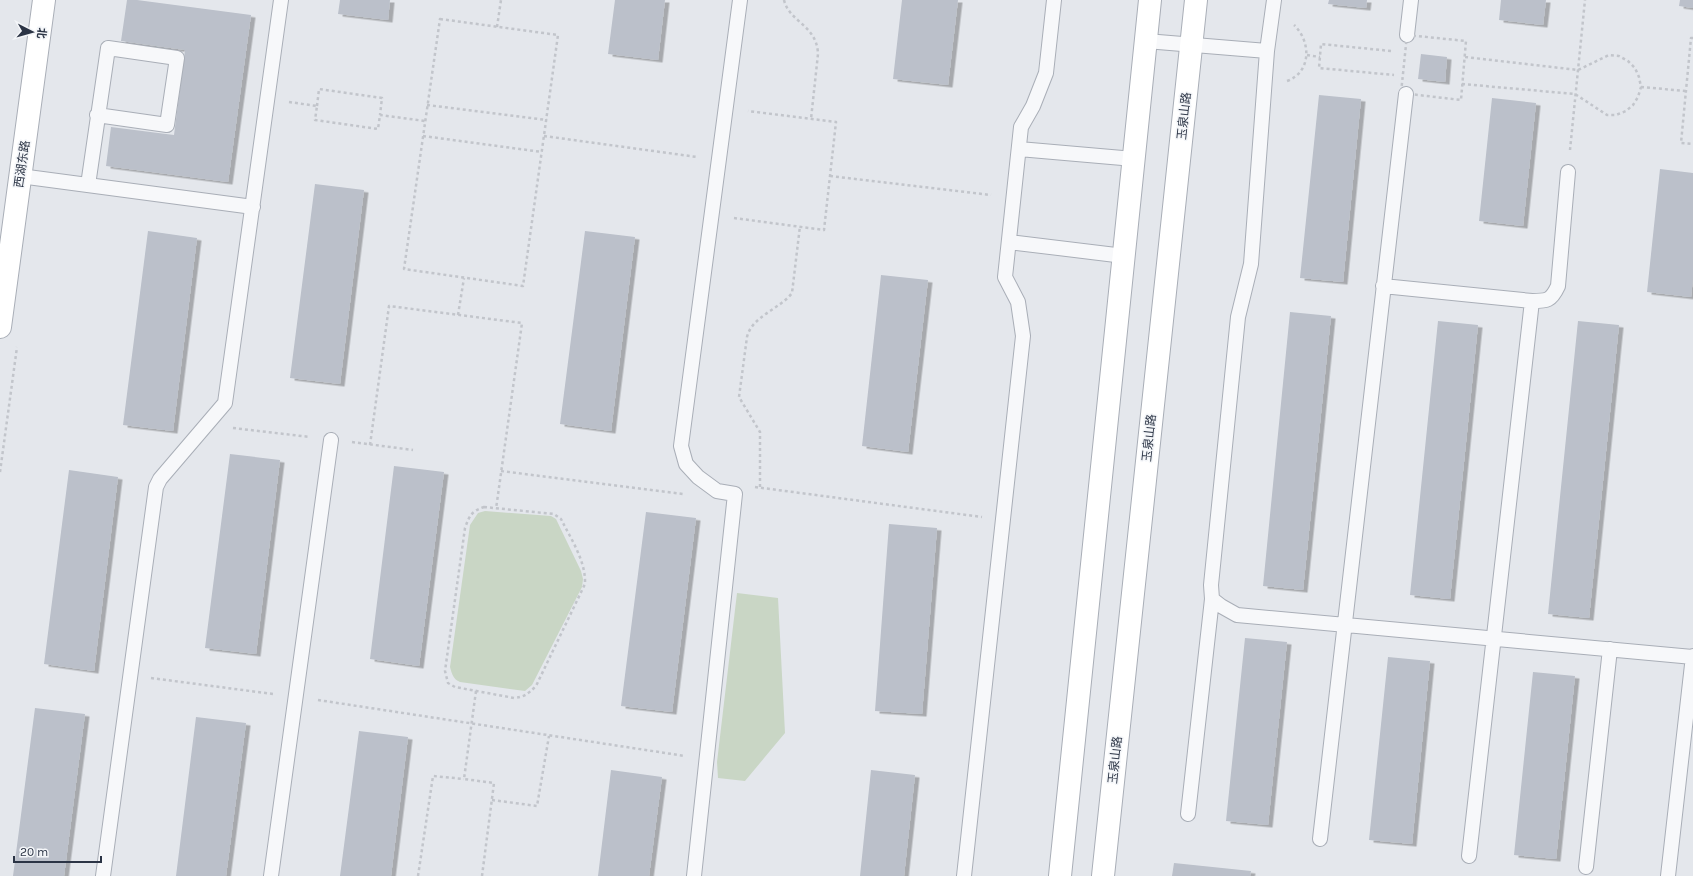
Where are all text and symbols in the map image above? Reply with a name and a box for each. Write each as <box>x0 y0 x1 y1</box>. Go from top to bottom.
north arrow <box>12 12 52 52</box>
text: 北 <box>34 27 48 39</box>
street label: 玉泉山路 <box>1175 91 1193 141</box>
street label: 西湖东路 <box>12 139 32 189</box>
street label: 玉泉山路 <box>1140 413 1158 463</box>
street label: 玉泉山路 <box>1106 735 1124 785</box>
scale bar <box>14 838 101 864</box>
text: 20 m <box>20 845 48 859</box>

